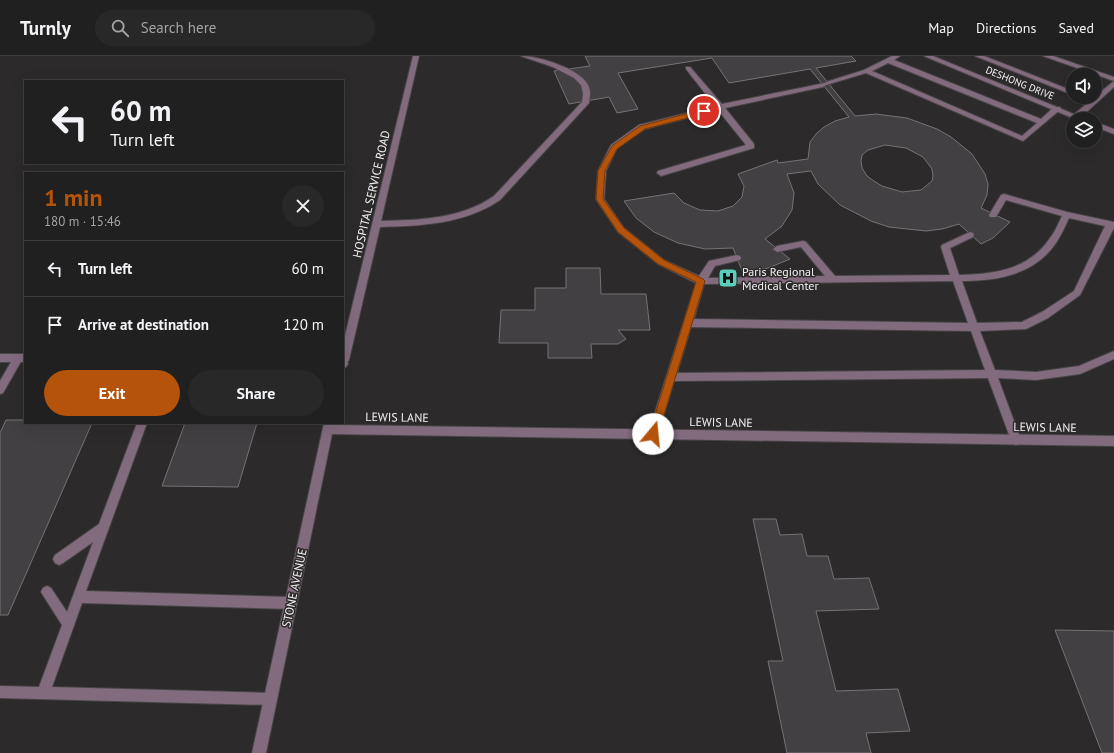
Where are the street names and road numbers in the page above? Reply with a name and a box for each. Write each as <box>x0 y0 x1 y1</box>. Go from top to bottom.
street label: DESHONG DRIVE <box>984 63 1056 103</box>
street label: HOSPITAL SERVICE ROAD <box>349 129 393 259</box>
street label: LEWIS LANE <box>365 409 429 425</box>
street label: LEWIS LANE <box>689 414 753 430</box>
street label: LEWIS LANE <box>1013 419 1077 435</box>
street label: STONE AVENUE <box>278 547 310 629</box>

